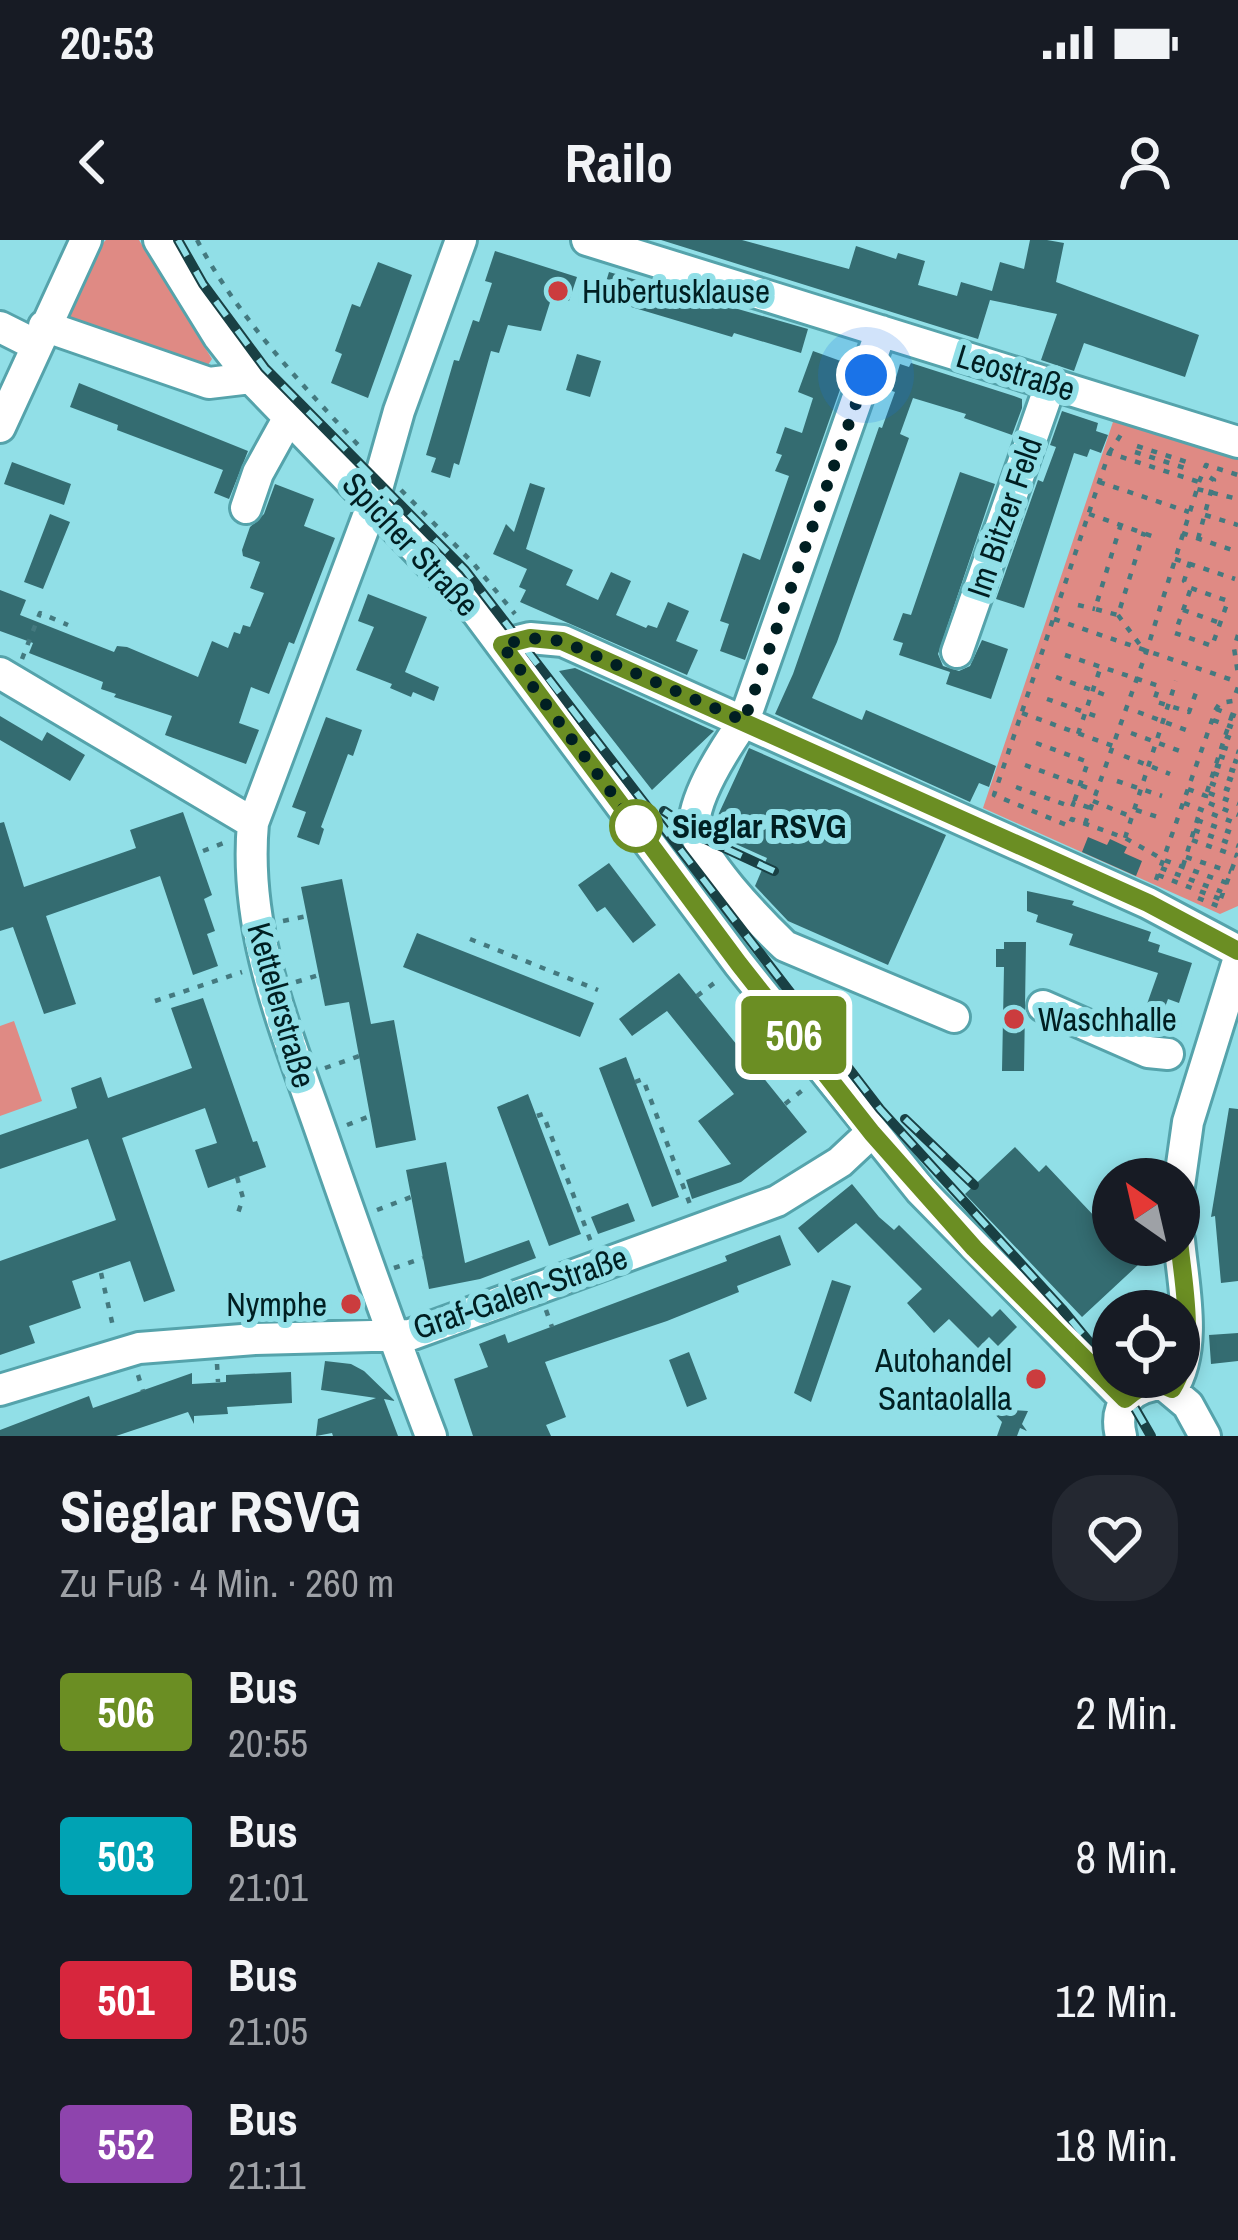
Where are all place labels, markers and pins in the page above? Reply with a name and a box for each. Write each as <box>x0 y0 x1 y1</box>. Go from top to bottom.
place label: Hubertusklause <box>582 269 770 313</box>
marker: Hubertusklause <box>545 278 571 304</box>
marker: Sieglar RSVG <box>611 801 661 851</box>
place label: Sieglar RSVG <box>672 804 846 848</box>
place label: Waschhalle <box>1038 997 1177 1041</box>
marker: Waschhalle <box>1001 1006 1027 1032</box>
place label: Nymphe <box>226 1282 327 1326</box>
marker: Nymphe <box>338 1291 364 1317</box>
place label: Autohandel Santaolalla <box>874 1338 1012 1420</box>
marker: Autohandel Santaolalla <box>1023 1366 1049 1392</box>

